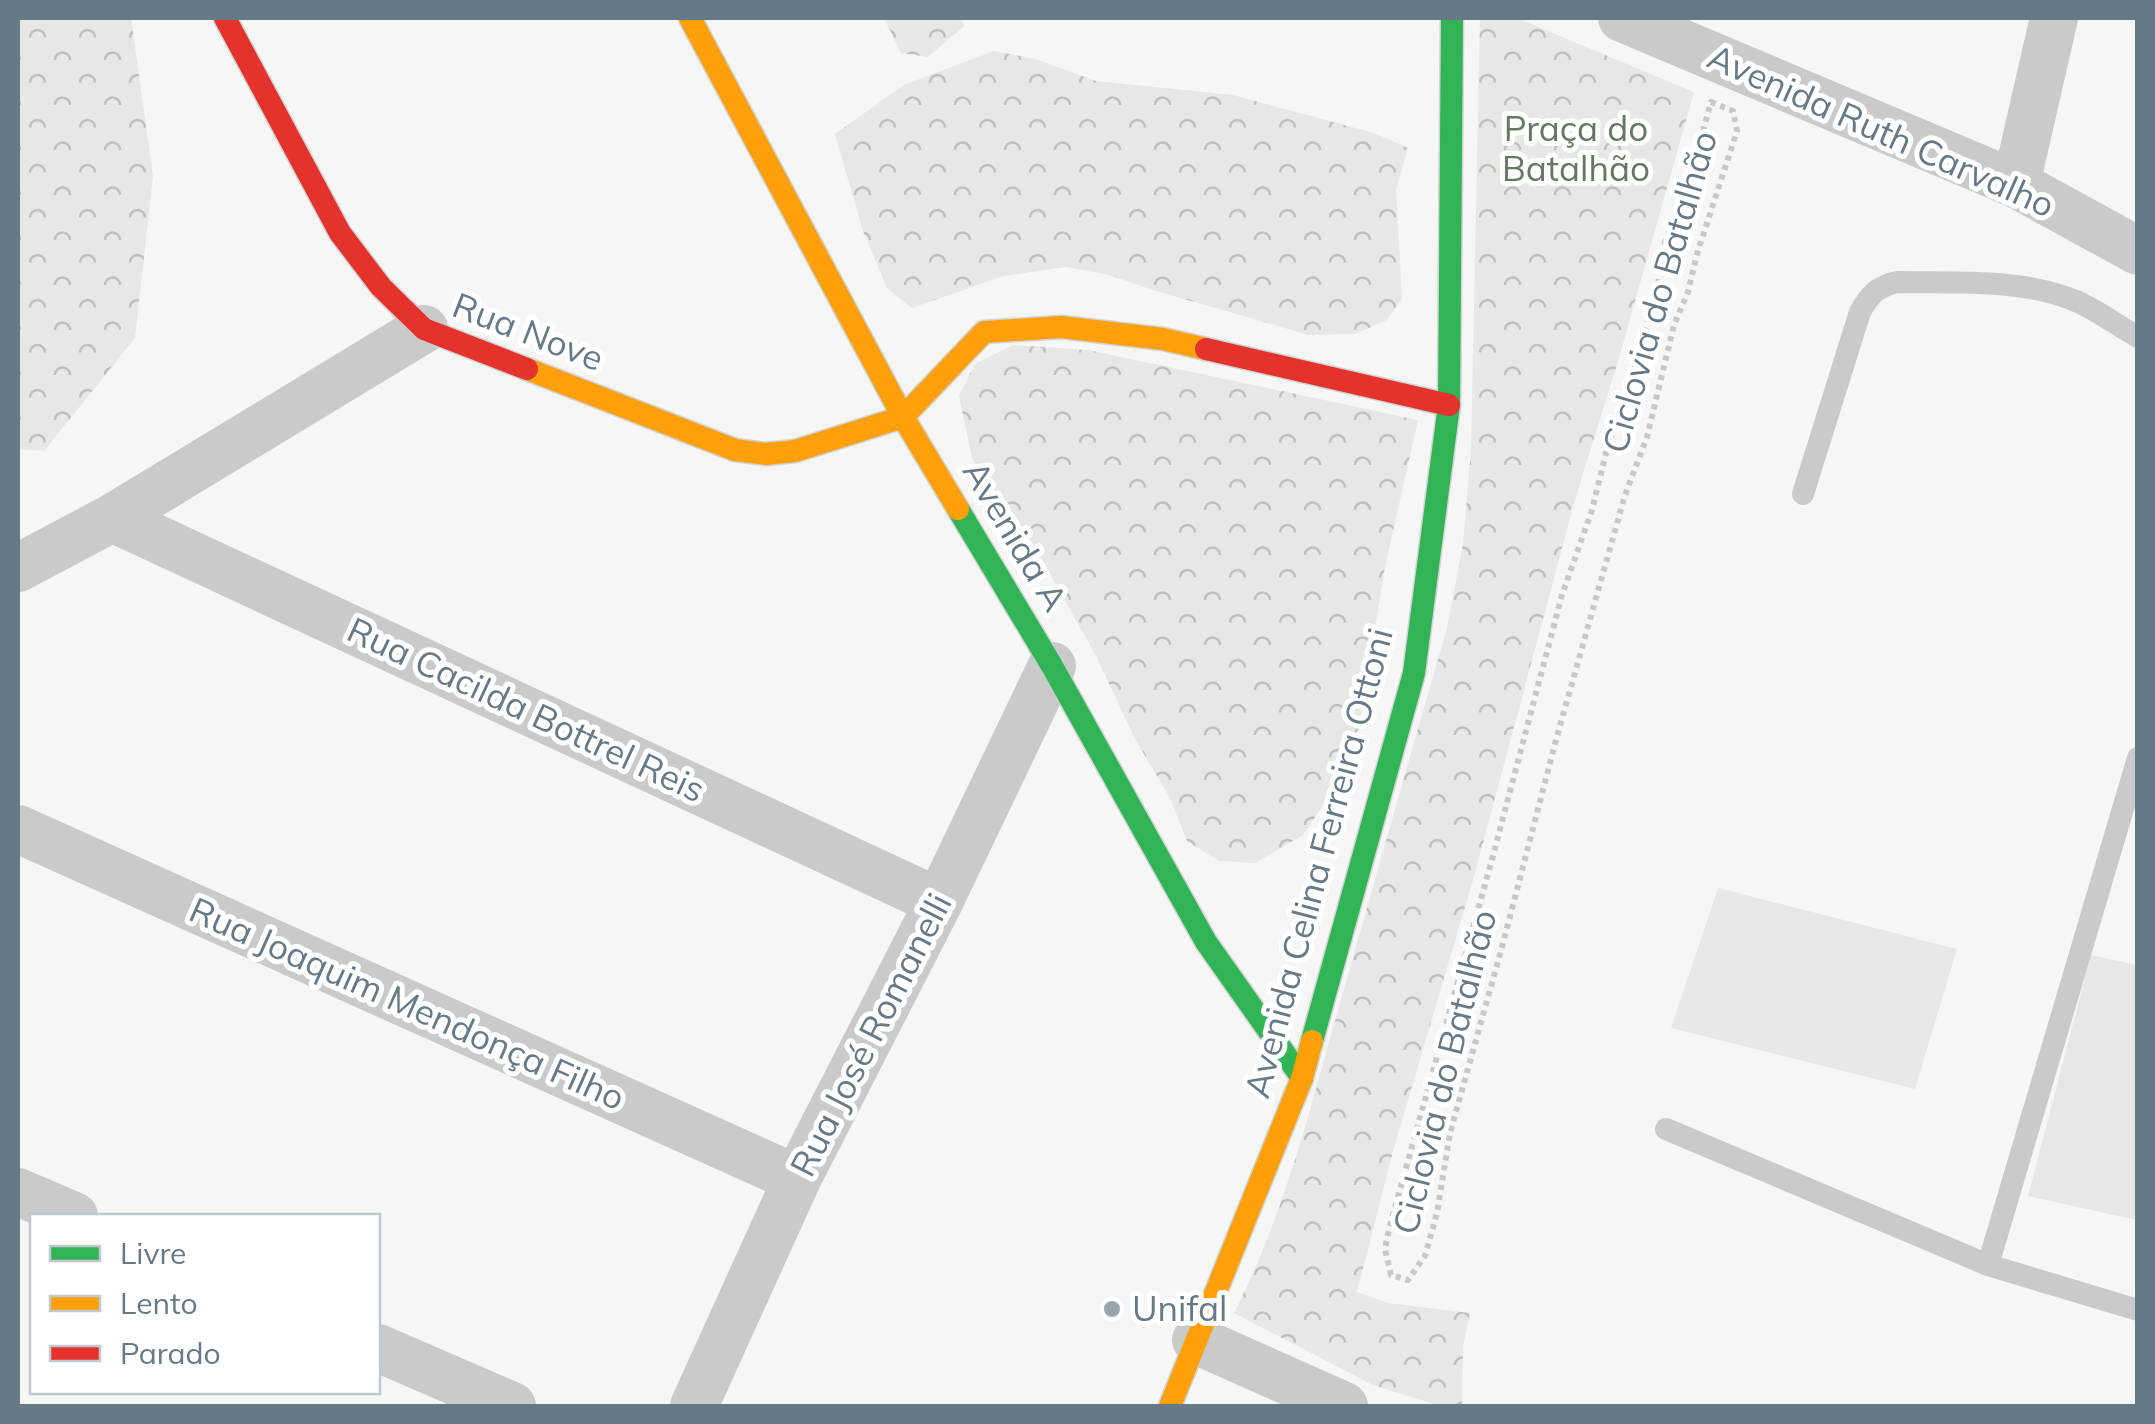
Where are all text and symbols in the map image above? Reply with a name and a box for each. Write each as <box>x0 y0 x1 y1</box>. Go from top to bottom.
street label: Avenida Ruth Carvalho <box>1701 34 2061 226</box>
park label: Praça do Batalhão <box>1502 106 1650 190</box>
street label: Ciclovia do Batalhão <box>1592 126 1726 458</box>
street label: Rua Nove <box>447 282 610 380</box>
street label: Avenida A <box>954 452 1078 619</box>
street label: Rua Cacilda Bottrel Reis <box>341 607 712 811</box>
street label: Avenida Celina Ferreira Ottoni <box>1234 623 1402 1102</box>
street label: Rua José Romanelli <box>780 886 960 1183</box>
street label: Rua Joaquim Mendonça Filho <box>183 887 632 1119</box>
street label: Ciclovia do Batalhão <box>1382 905 1506 1238</box>
legend <box>30 1214 380 1394</box>
text: Livre <box>120 1234 186 1272</box>
text: Lento <box>120 1284 198 1322</box>
place label: Unifal <box>1132 1286 1227 1330</box>
marker: Unifal <box>1101 1298 1123 1320</box>
text: Parado <box>120 1334 221 1372</box>

